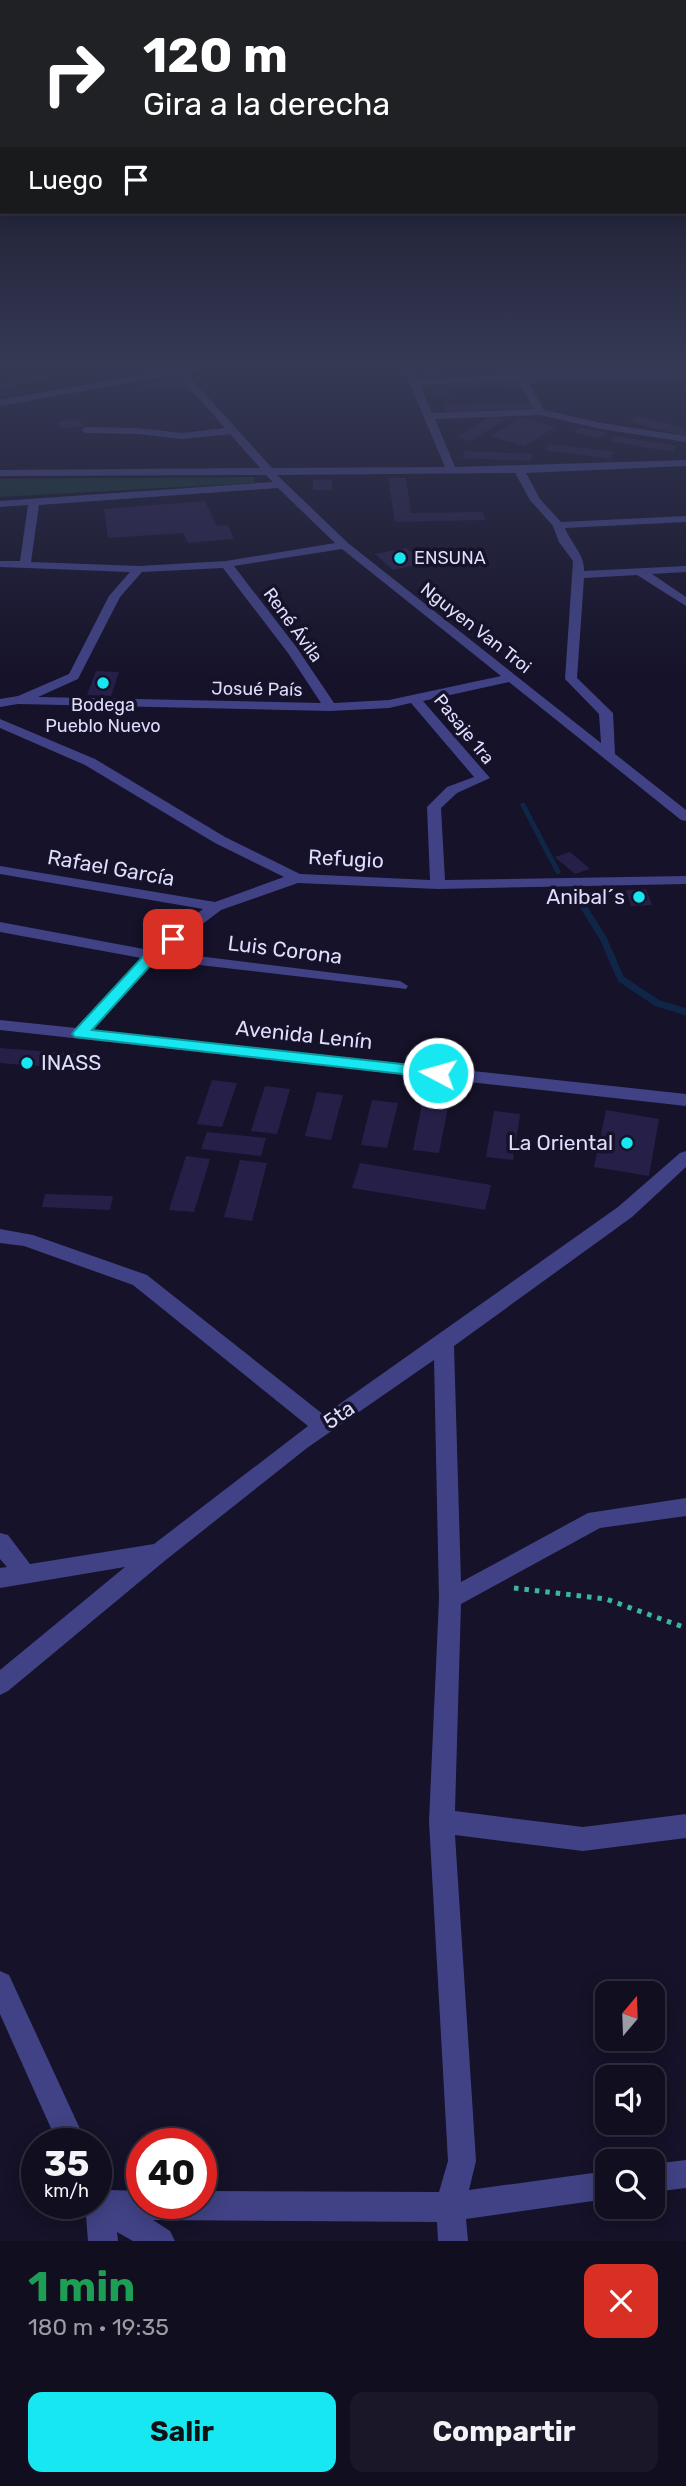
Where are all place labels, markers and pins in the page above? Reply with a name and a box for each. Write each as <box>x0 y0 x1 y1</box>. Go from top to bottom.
place label: ENSUNA <box>414 547 486 569</box>
marker: ENSUNA <box>392 550 408 566</box>
marker: Bodega Pueblo Nuevo <box>95 675 111 691</box>
place label: Bodega Pueblo Nuevo <box>45 694 161 737</box>
place label: Anibal´s <box>546 884 625 909</box>
marker: Anibal´s <box>631 889 647 905</box>
pin <box>143 909 203 969</box>
place label: INASS <box>41 1050 101 1075</box>
marker: INASS <box>19 1055 35 1071</box>
place label: La Oriental <box>508 1130 613 1155</box>
marker: La Oriental <box>619 1135 635 1151</box>

